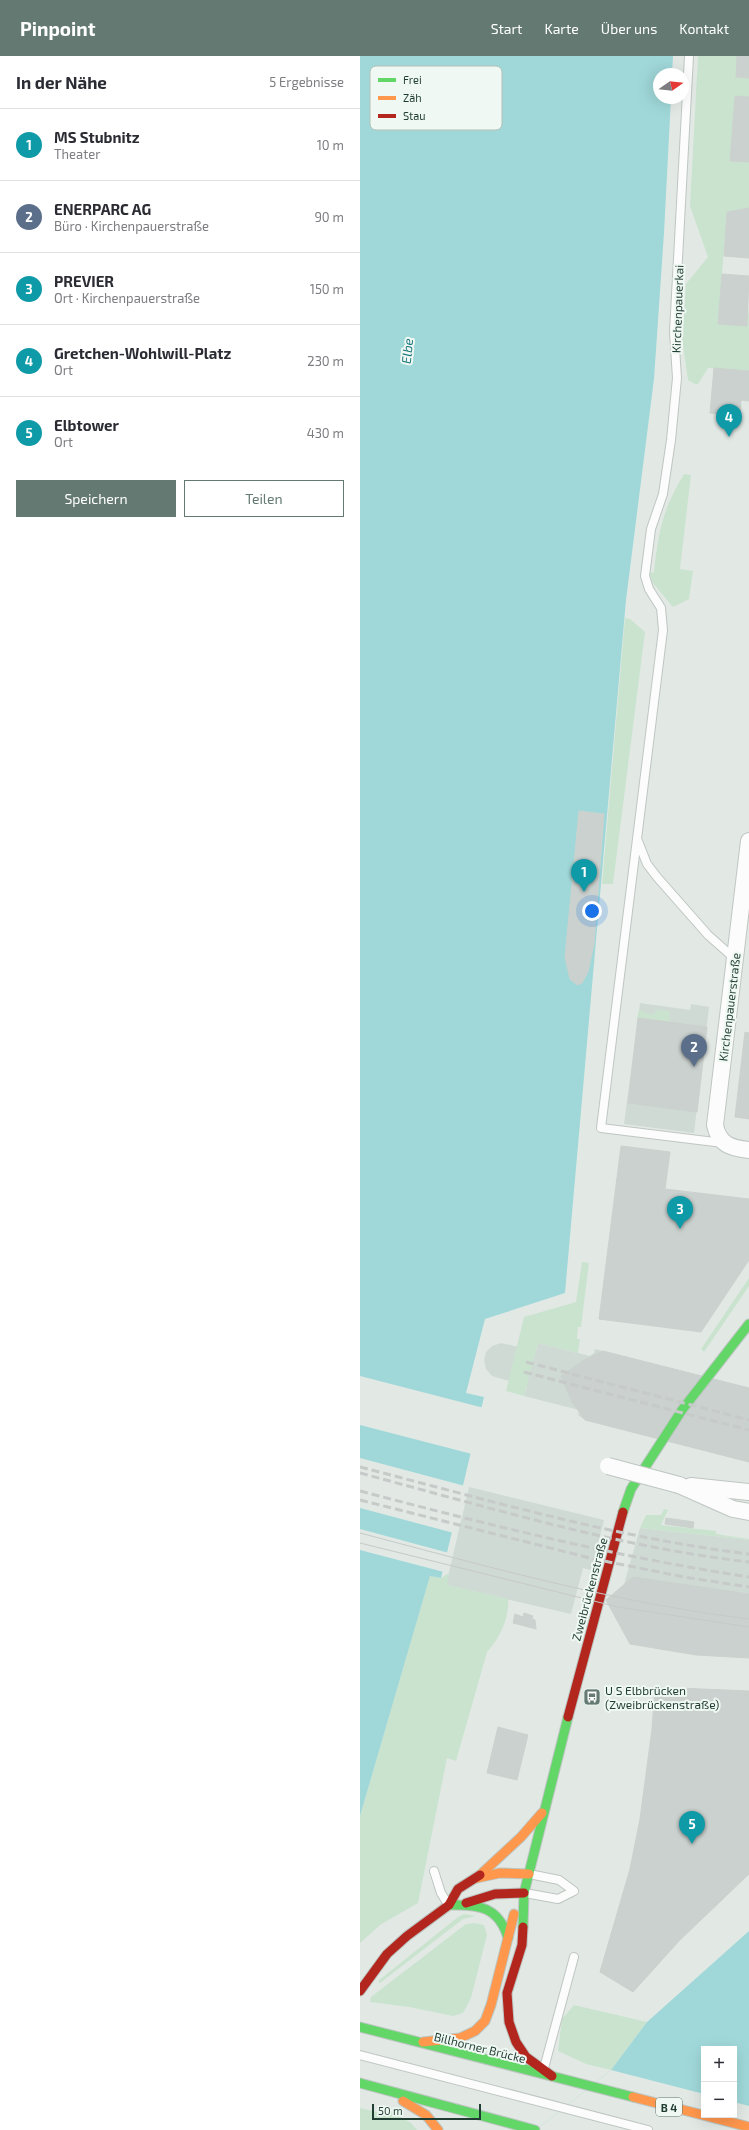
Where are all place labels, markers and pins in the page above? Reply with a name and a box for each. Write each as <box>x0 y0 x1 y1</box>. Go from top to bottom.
pin: 4 <box>716 404 742 437</box>
pin: 1 <box>571 859 597 892</box>
pin: 2 <box>681 1034 707 1067</box>
pin: 3 <box>667 1196 693 1229</box>
place label: U S Elbbrücken (Zweibrückenstraße) <box>605 1683 719 1711</box>
bus stop icon: U S Elbbrücken (Zweibrückenstraße) <box>582 1687 602 1707</box>
pin: 5 <box>679 1811 705 1844</box>

